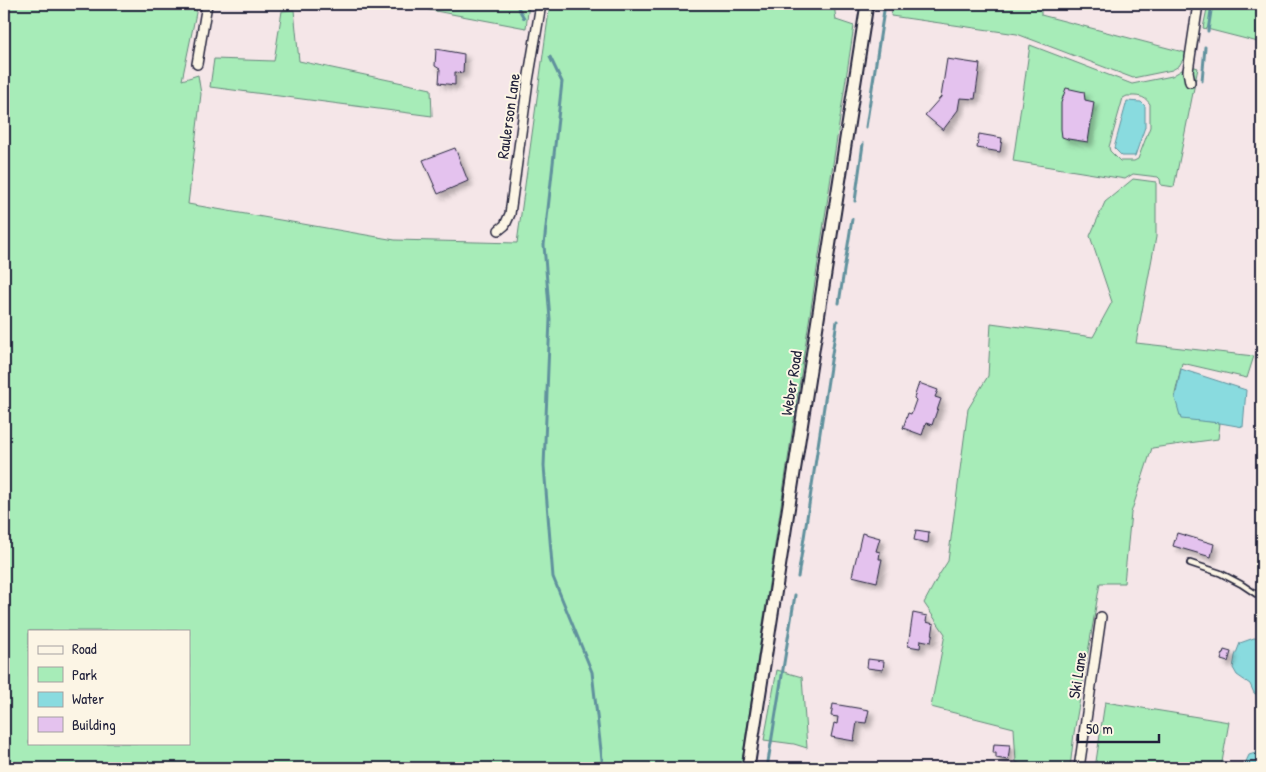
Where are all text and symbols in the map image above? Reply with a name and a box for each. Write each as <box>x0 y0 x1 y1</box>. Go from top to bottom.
street label: Raulerson Lane <box>491 71 525 160</box>
street label: Weber Road <box>775 349 807 417</box>
legend <box>28 630 190 744</box>
text: Road <box>72 638 97 659</box>
street label: Ski Lane <box>1062 649 1092 700</box>
text: Park <box>72 664 97 685</box>
text: Water <box>72 688 104 709</box>
scale bar <box>1078 712 1160 744</box>
text: Building <box>72 714 116 735</box>
text: 50 m <box>1086 718 1113 739</box>

